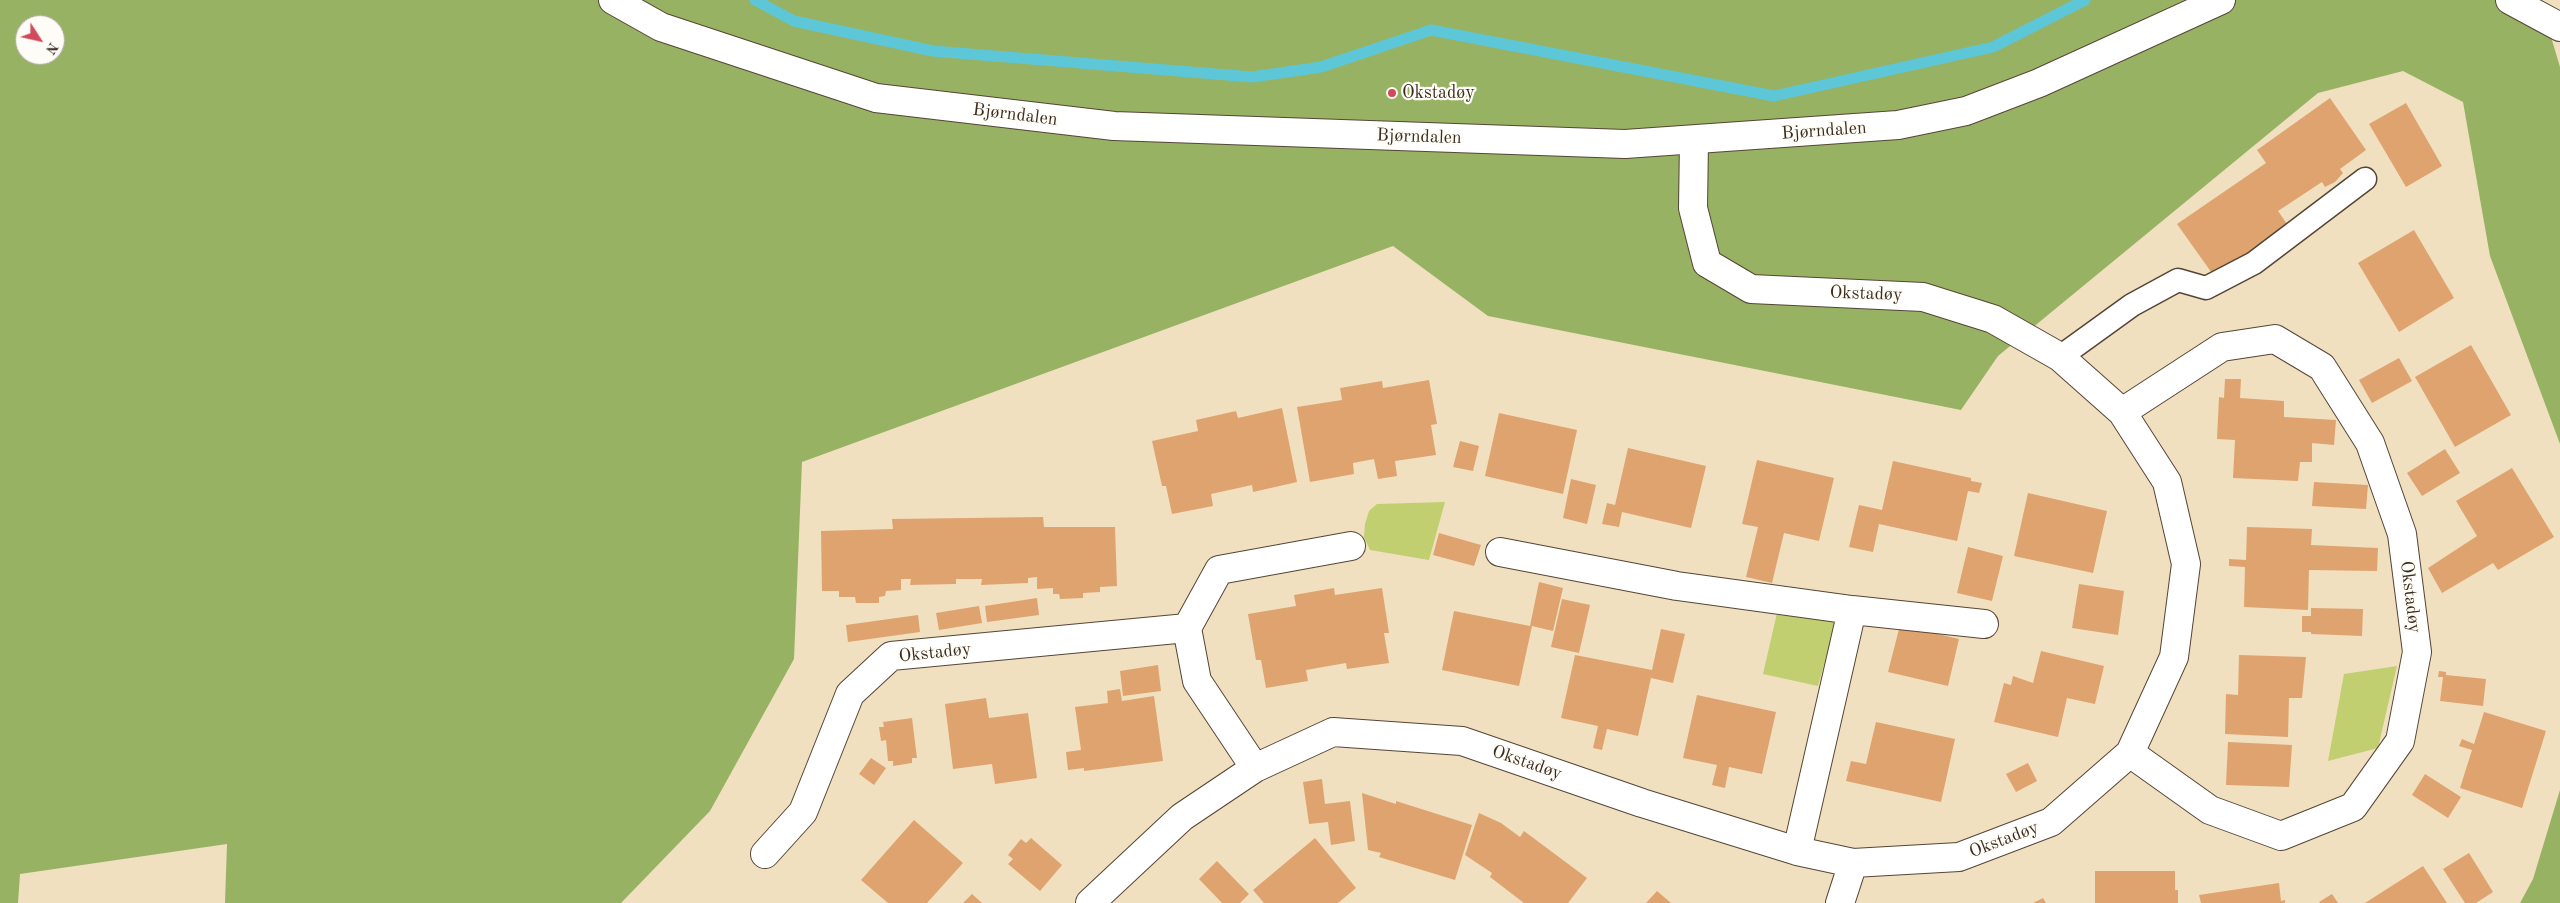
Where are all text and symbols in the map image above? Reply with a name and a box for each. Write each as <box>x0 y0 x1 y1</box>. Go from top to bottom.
north arrow <box>15 15 65 65</box>
text: N <box>43 40 60 56</box>
place label: Okstadøy <box>1402 82 1475 104</box>
marker: Okstadøy <box>1386 87 1398 99</box>
street label: Bjørndalen <box>971 99 1059 131</box>
street label: Bjørndalen <box>1781 117 1867 145</box>
street label: Bjørndalen <box>1376 125 1462 149</box>
street label: Okstadøy <box>1829 282 1903 306</box>
street label: Okstadøy <box>2395 560 2425 634</box>
street label: Okstadøy <box>898 638 972 668</box>
street label: Okstadøy <box>1489 741 1565 785</box>
street label: Okstadøy <box>1966 817 2042 863</box>

